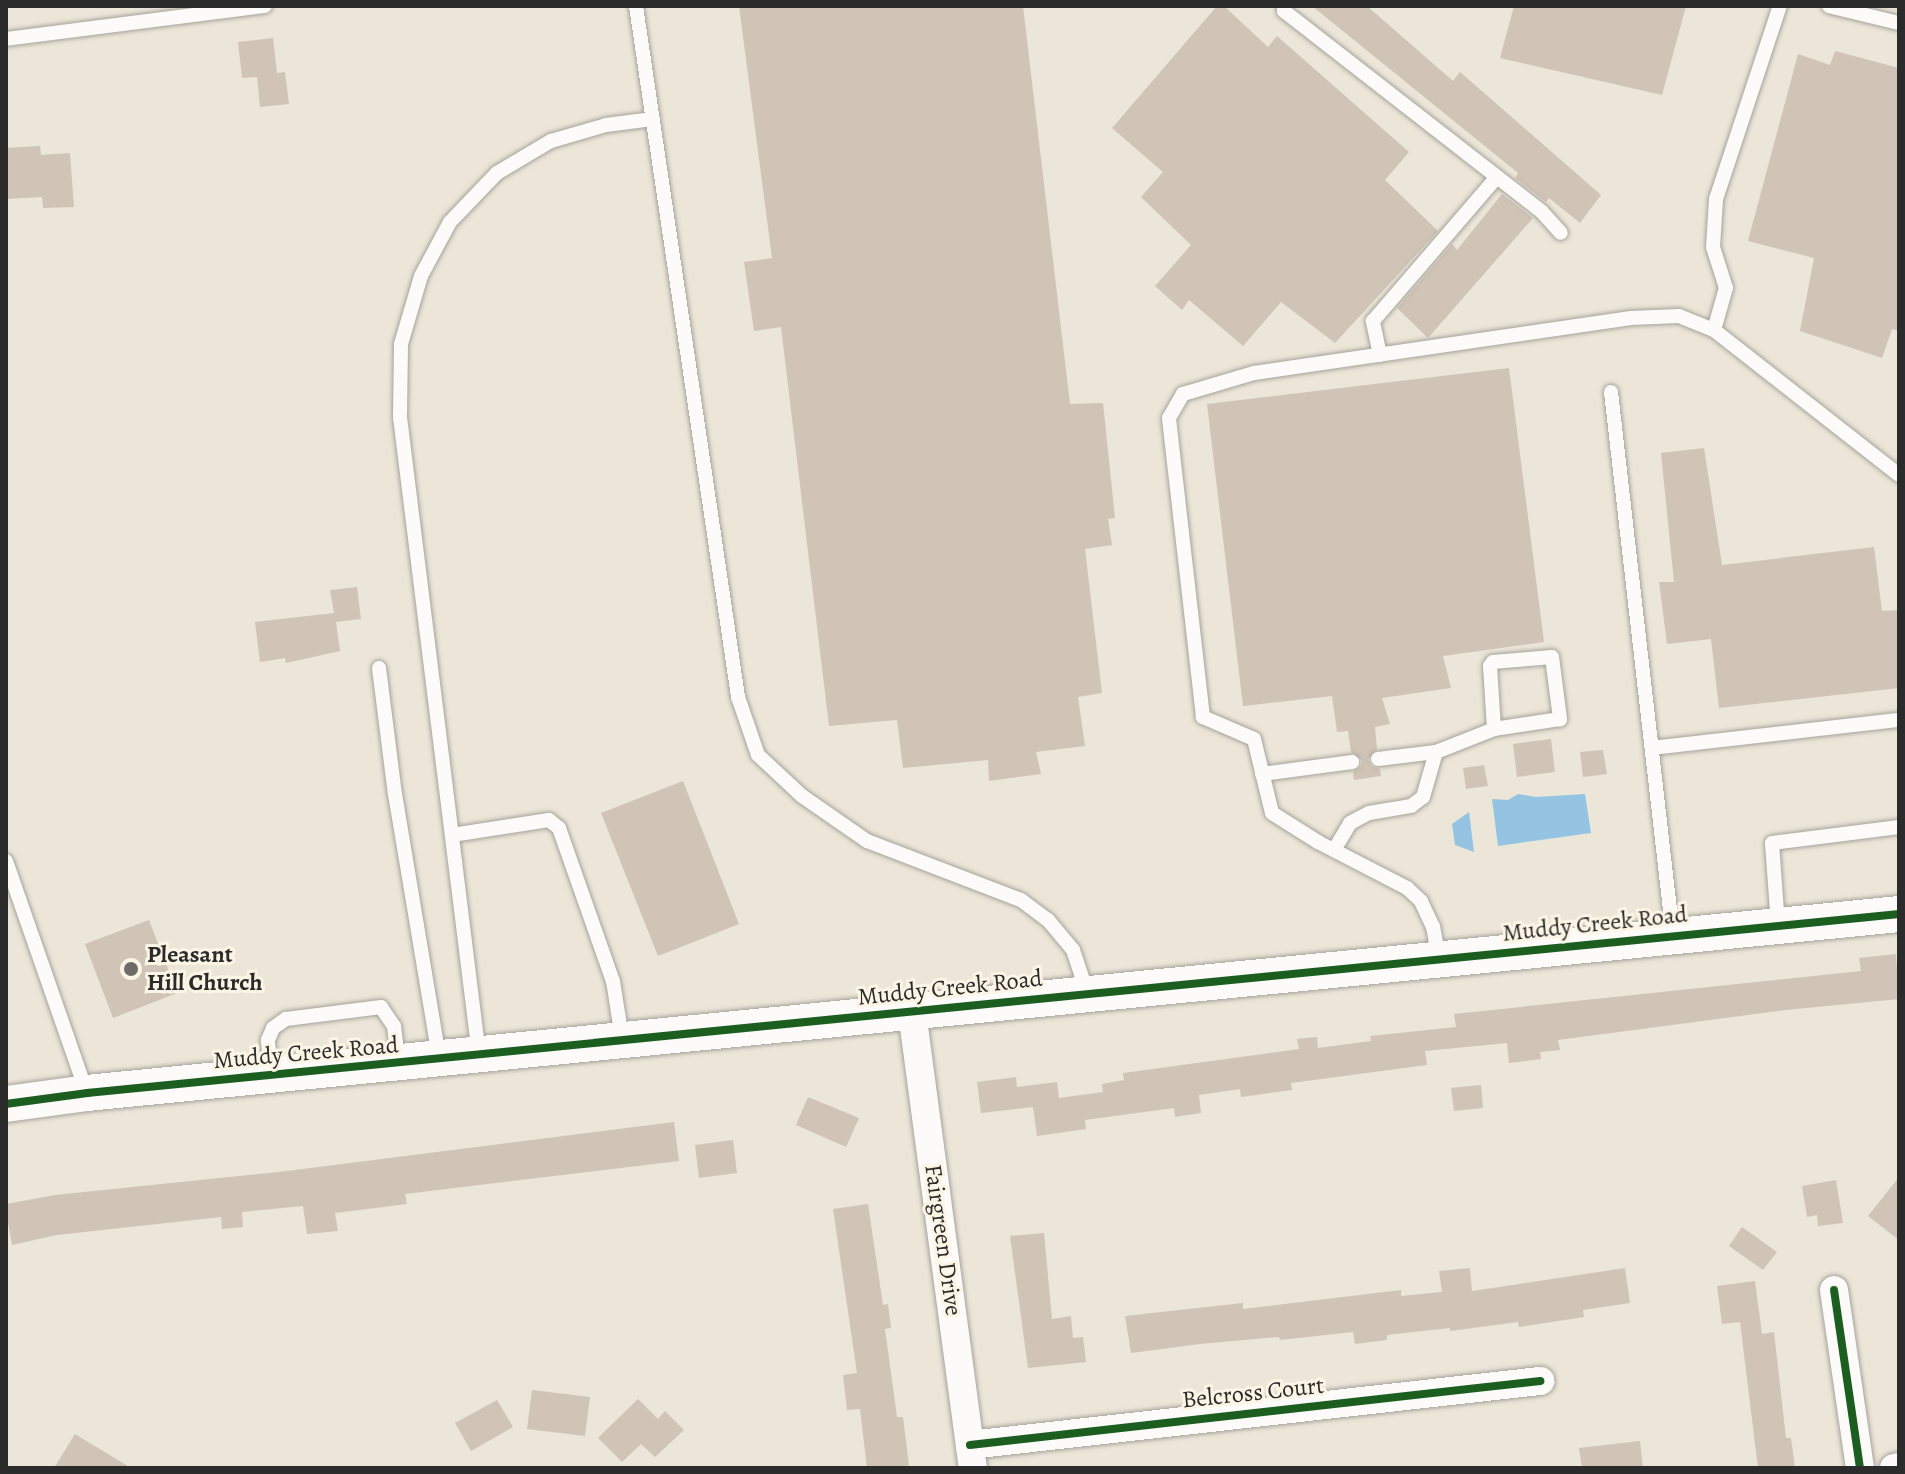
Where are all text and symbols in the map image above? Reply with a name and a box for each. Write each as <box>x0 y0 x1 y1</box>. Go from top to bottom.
street label: Muddy Creek Road <box>1501 900 1689 948</box>
place label: Pleasant Hill Church <box>147 941 263 997</box>
marker: Pleasant Hill Church <box>122 960 140 978</box>
street label: Muddy Creek Road <box>856 964 1044 1012</box>
street label: Muddy Creek Road <box>212 1031 400 1075</box>
street label: Fairgreen Drive <box>918 1162 968 1318</box>
street label: Belcross Court <box>1181 1371 1325 1415</box>

